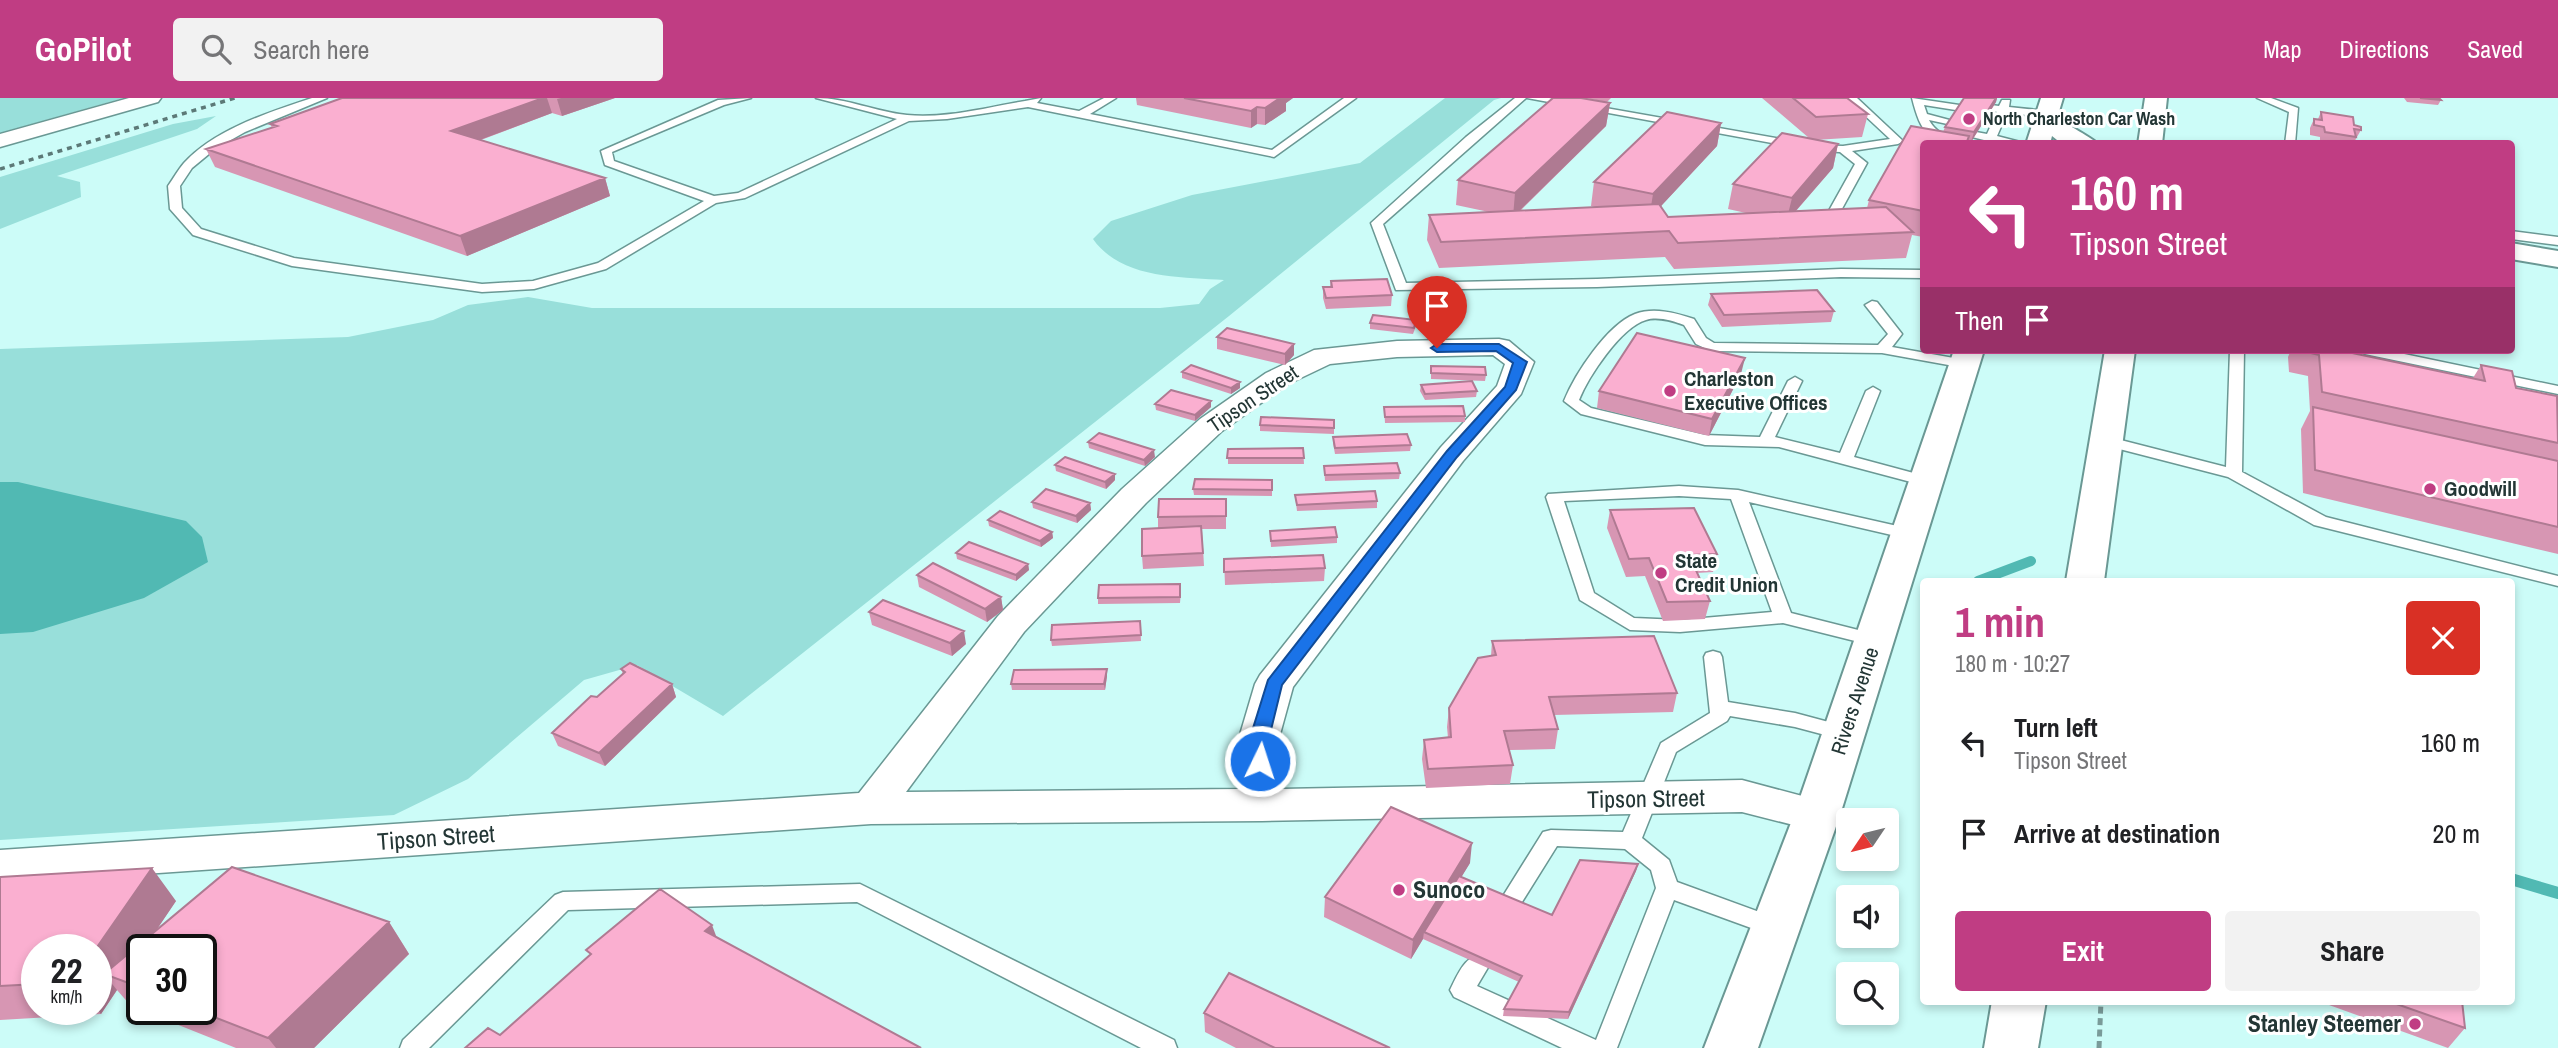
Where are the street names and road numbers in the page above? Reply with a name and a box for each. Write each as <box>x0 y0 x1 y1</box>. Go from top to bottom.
street label: Tipson Street <box>1202 358 1304 439</box>
street label: Rivers Avenue <box>1823 643 1886 758</box>
street label: Tipson Street <box>1587 781 1706 815</box>
street label: Tipson Street <box>376 817 496 857</box>

